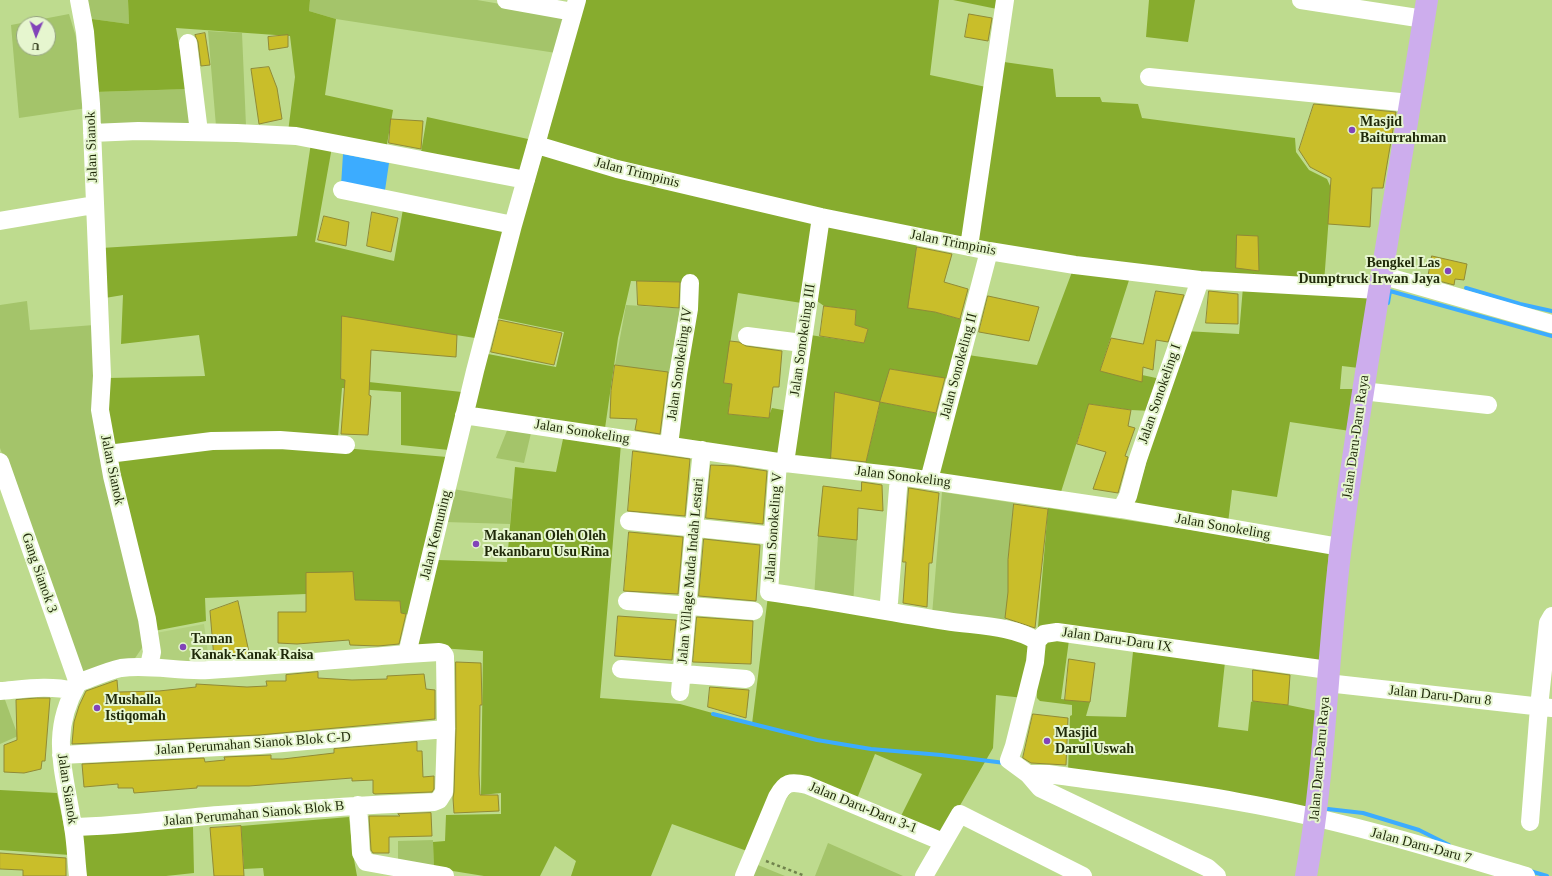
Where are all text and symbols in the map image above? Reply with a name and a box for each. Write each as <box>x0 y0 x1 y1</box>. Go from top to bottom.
north arrow <box>16 16 56 56</box>
text: U <box>31 41 40 53</box>
street label: Jalan Sianok <box>82 111 102 183</box>
place label: Masjid Baiturrahman <box>1360 114 1446 146</box>
marker: Masjid Baiturrahman <box>1347 125 1357 135</box>
street label: Jalan Trimpinis <box>593 154 681 192</box>
street label: Jalan Trimpinis <box>909 226 997 260</box>
place label: Bengkel Las Dumptruck Irwan Jaya <box>1298 255 1440 288</box>
marker: Bengkel Las Dumptruck Irwan Jaya <box>1443 266 1453 276</box>
street label: Jalan Sonokeling III <box>787 283 819 397</box>
street label: Jalan Sonokeling IV <box>664 306 696 422</box>
street label: Jalan Sonokeling II <box>937 311 981 421</box>
street label: Jalan Sonokeling I <box>1135 342 1185 446</box>
street label: Jalan Daru-Daru Raya <box>1339 374 1373 500</box>
street label: Jalan Sonokeling <box>533 416 631 448</box>
street label: Jalan Sianok <box>96 433 128 507</box>
street label: Jalan Sonokeling <box>854 463 952 491</box>
street label: Jalan Sonokeling V <box>762 472 786 582</box>
street label: Jalan Village Muda Indah Lestari <box>675 477 707 665</box>
street label: Jalan Kemuning <box>417 489 455 581</box>
street label: Jalan Sonokeling <box>1174 510 1272 544</box>
place label: Makanan Oleh Oleh Pekanbaru Usu Rina <box>484 528 609 560</box>
street label: Gang Sianok 3 <box>18 531 60 615</box>
marker: Makanan Oleh Oleh Pekanbaru Usu Rina <box>471 539 481 549</box>
street label: Jalan Daru-Daru IX <box>1061 624 1173 656</box>
place label: Taman Kanak-Kanak Raisa <box>191 631 314 664</box>
marker: Taman Kanak-Kanak Raisa <box>178 642 188 652</box>
street label: Jalan Daru-Daru 8 <box>1388 682 1492 710</box>
place label: Mushalla Istiqomah <box>105 692 166 724</box>
street label: Jalan Daru-Daru Raya <box>1306 696 1334 822</box>
marker: Mushalla Istiqomah <box>92 703 102 713</box>
place label: Masjid Darul Uswah <box>1055 725 1134 758</box>
street label: Jalan Perumahan Sianok Blok C-D <box>155 729 351 759</box>
marker: Masjid Darul Uswah <box>1042 736 1052 746</box>
street label: Jalan Sianok <box>53 753 81 825</box>
street label: Jalan Daru-Daru 3-1 <box>807 779 919 837</box>
street label: Jalan Perumahan Sianok Blok B <box>163 798 345 830</box>
street label: Jalan Daru-Daru 7 <box>1369 825 1473 867</box>

